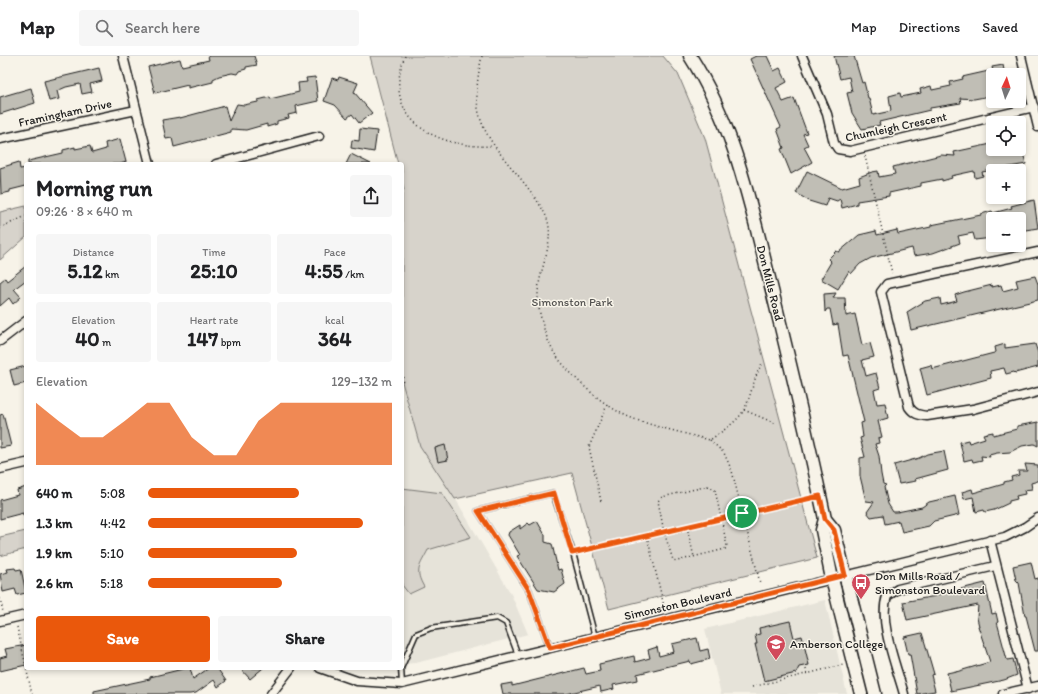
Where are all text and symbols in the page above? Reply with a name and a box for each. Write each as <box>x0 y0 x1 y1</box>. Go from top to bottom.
search box <box>79 10 359 46</box>
text: Map <box>20 16 55 39</box>
icon: search <box>93 17 115 39</box>
text: Search here <box>125 19 200 37</box>
text: Map <box>851 19 877 36</box>
text: Directions <box>899 19 960 36</box>
text: Saved <box>982 19 1018 36</box>
north arrow <box>986 68 1026 108</box>
map controls <box>986 68 1026 252</box>
street label: Framingham Drive <box>17 96 113 130</box>
street label: Chumleigh Crescent <box>844 109 949 145</box>
button: locate <box>986 116 1026 156</box>
button: + <box>986 164 1026 204</box>
text: Morning run <box>36 175 152 202</box>
button: share <box>350 175 392 217</box>
text: 09:26 · 8 × 640 m <box>36 204 133 219</box>
button: − <box>986 212 1026 252</box>
street label: Don Mills Road <box>754 244 786 323</box>
text: Distance <box>73 246 114 259</box>
text: Time <box>202 246 226 259</box>
text: Pace <box>324 246 346 259</box>
text: 5.12 <box>67 259 102 283</box>
text: 25:10 <box>190 259 238 283</box>
text: 4:55 <box>305 259 343 283</box>
text: km <box>102 268 119 281</box>
text: /km <box>343 268 364 281</box>
park label: Simonston Park <box>531 295 613 309</box>
text: Elevation <box>71 314 115 327</box>
text: Heart rate <box>190 314 238 327</box>
text: kcal <box>325 314 344 327</box>
text: 40 <box>75 327 100 351</box>
text: 147 <box>187 327 218 351</box>
text: 364 <box>318 327 351 351</box>
text: m <box>100 336 111 349</box>
text: bpm <box>218 336 241 349</box>
text: Elevation <box>36 374 88 389</box>
text: 129–132 m <box>331 374 392 389</box>
text: 640 m <box>36 486 73 501</box>
text: 5:08 <box>100 486 125 501</box>
pin <box>725 496 759 530</box>
icon: arrive <box>731 502 753 524</box>
text: 1.3 km <box>36 516 72 531</box>
text: 4:42 <box>100 516 126 531</box>
text: 1.9 km <box>36 546 72 561</box>
text: 5:10 <box>100 546 124 561</box>
place label: Don Mills Road / Simonston Boulevard <box>875 569 985 597</box>
bus stop icon: Don Mills Road / Simonston Boulevard <box>850 572 872 600</box>
text: 2.6 km <box>36 576 73 591</box>
text: 5:18 <box>100 576 123 591</box>
street label: Simonston Boulevard <box>623 585 734 623</box>
button: Save <box>36 616 210 662</box>
button: Share <box>218 616 392 662</box>
school or university icon: Amberson College <box>765 633 787 661</box>
place label: Amberson College <box>790 637 883 651</box>

